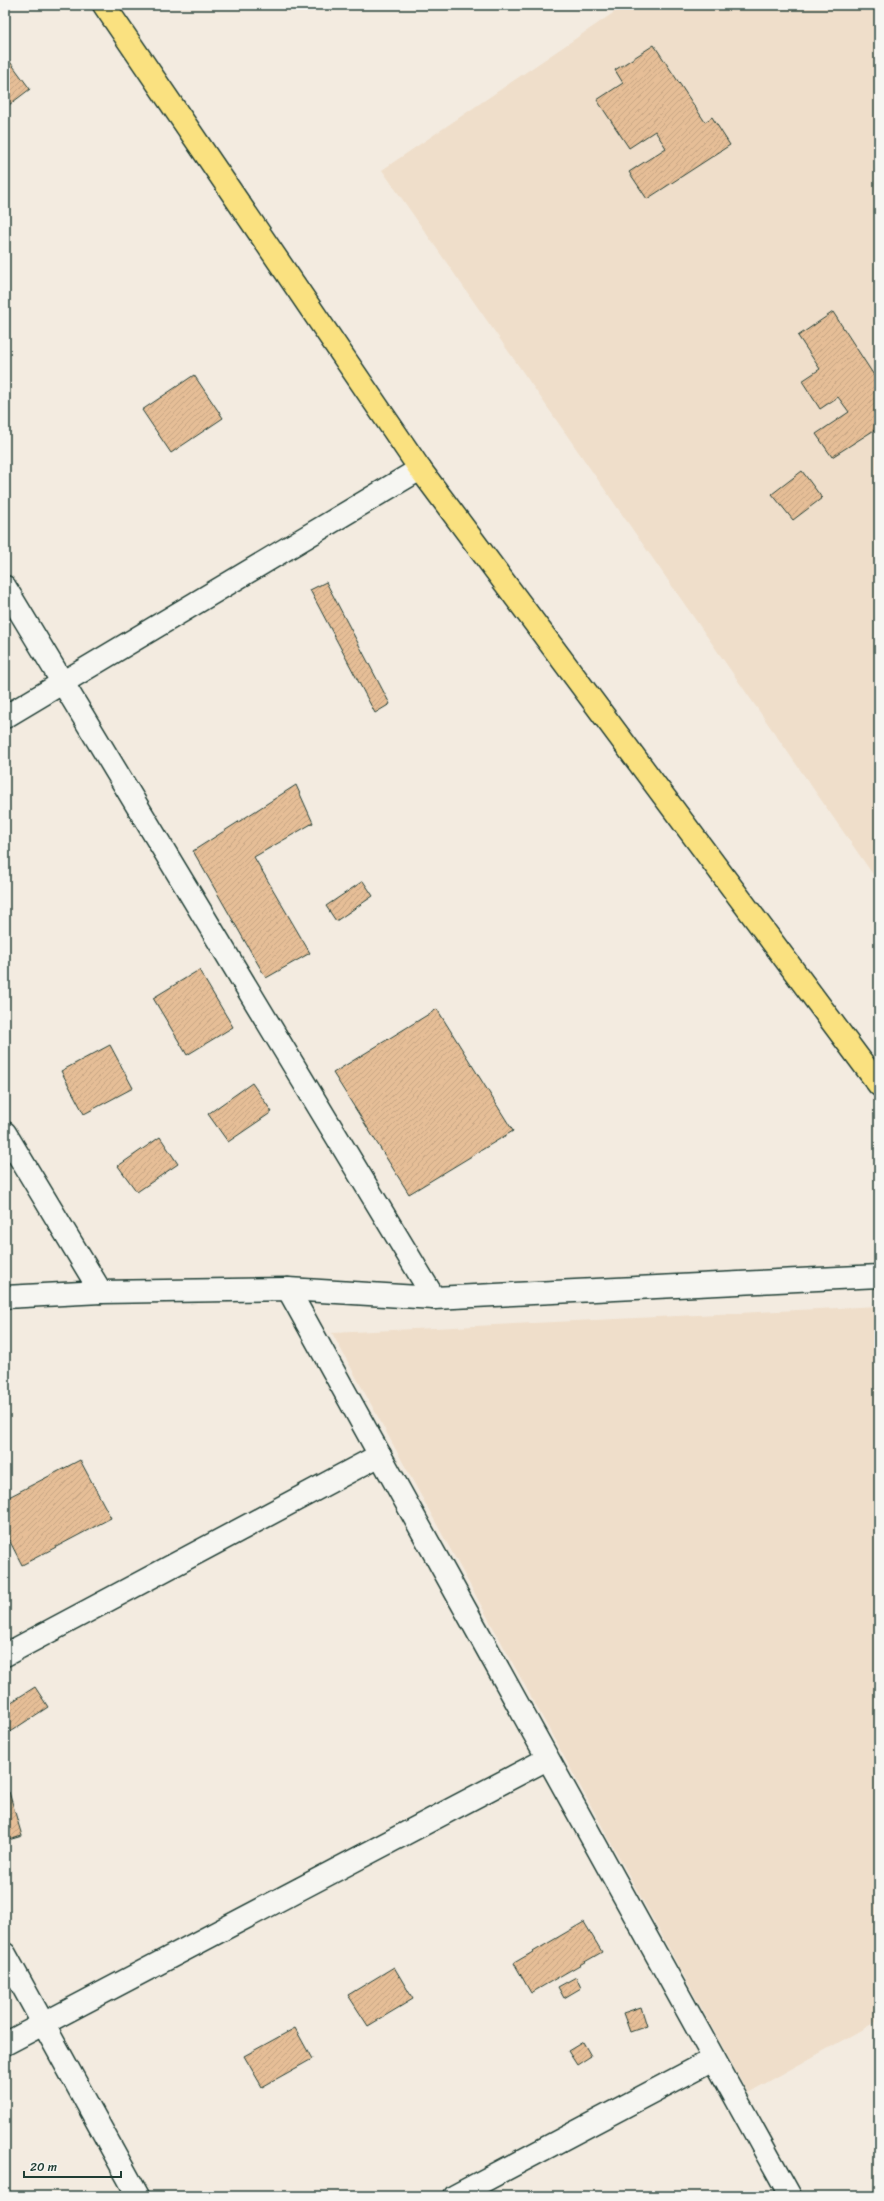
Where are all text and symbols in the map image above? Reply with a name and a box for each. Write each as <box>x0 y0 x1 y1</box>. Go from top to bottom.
scale bar <box>24 2153 121 2179</box>
text: 20 m <box>30 2156 57 2178</box>

